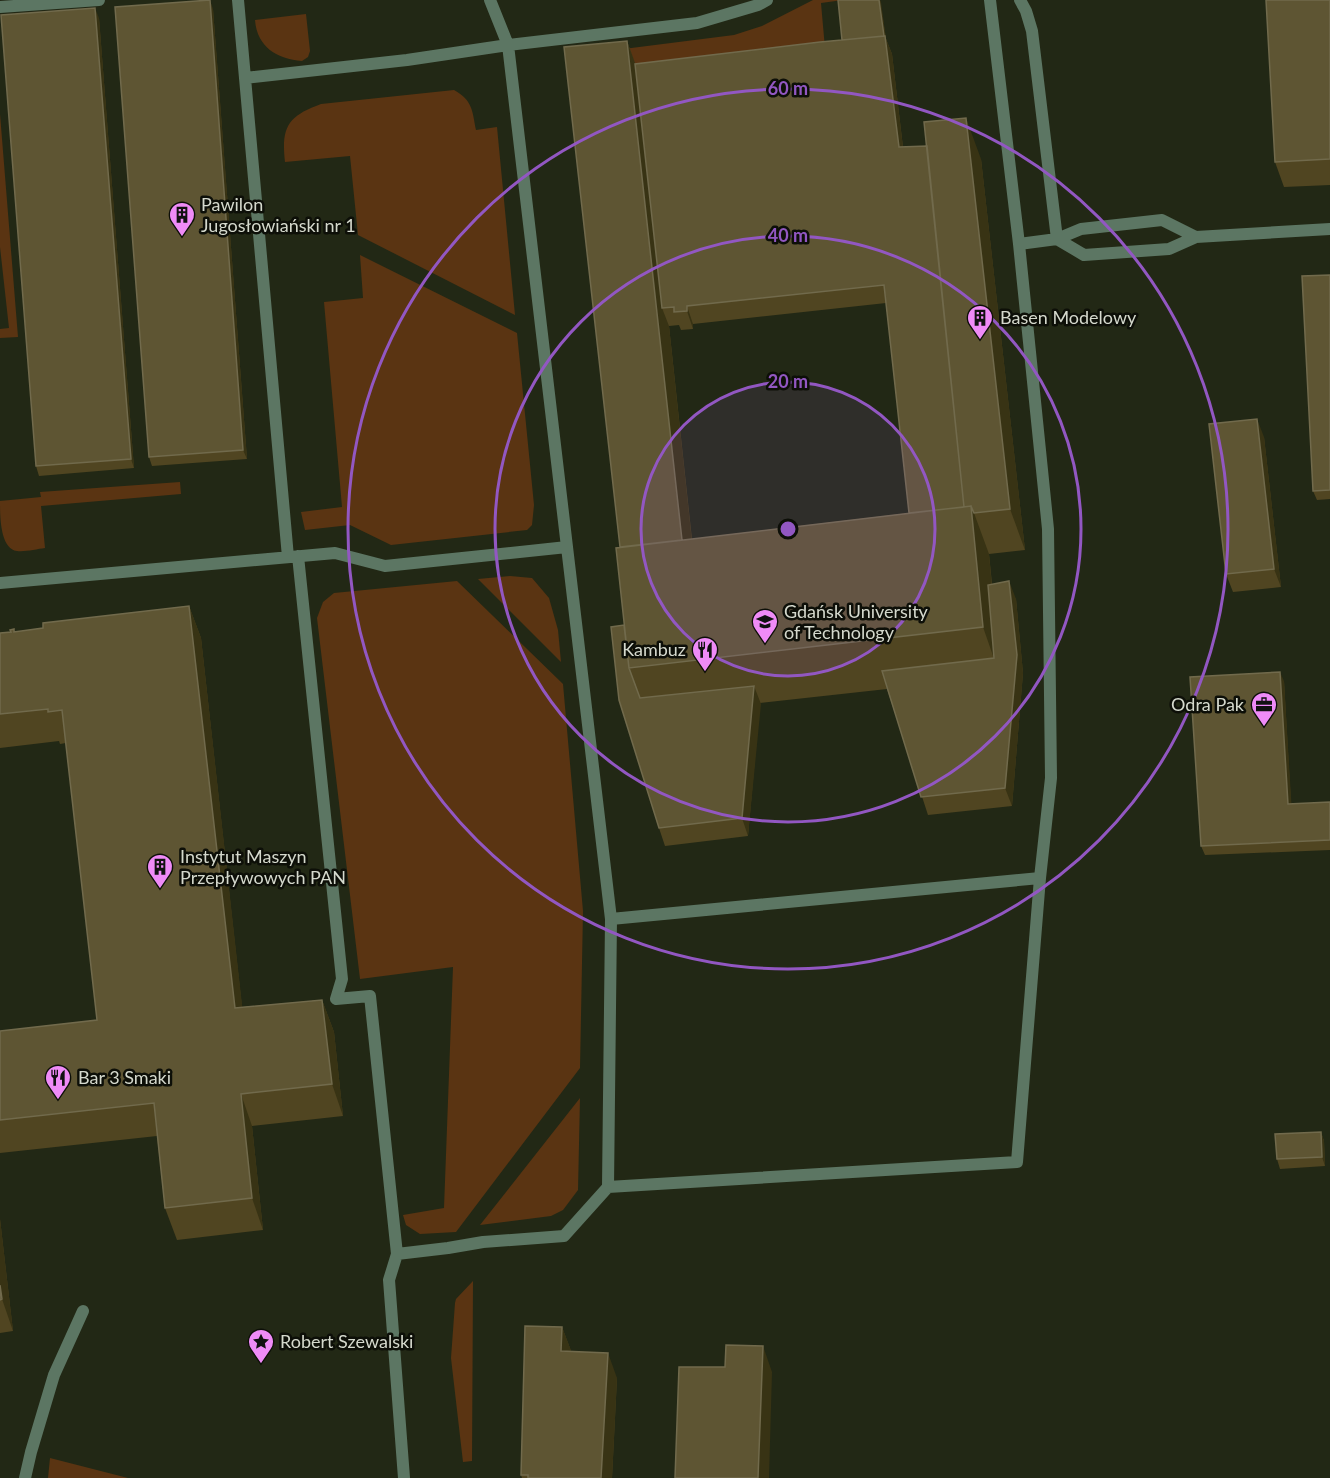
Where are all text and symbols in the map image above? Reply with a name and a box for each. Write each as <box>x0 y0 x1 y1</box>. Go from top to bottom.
text: 60 m <box>768 77 808 99</box>
place label: Pawilon Jugosłowiański nr 1 <box>201 193 356 236</box>
building icon: Pawilon Jugosłowiański nr 1 <box>167 200 197 238</box>
text: 40 m <box>768 224 808 246</box>
building icon: Basen Modelowy <box>965 303 995 341</box>
place label: Basen Modelowy <box>1000 306 1137 328</box>
text: 20 m <box>768 370 808 392</box>
centre of rings <box>778 519 798 539</box>
place label: Gdańsk University of Technology <box>784 600 929 643</box>
school or university icon: Gdańsk University of Technology <box>750 607 780 645</box>
restaurant icon: Kambuz <box>690 635 720 673</box>
place label: Kambuz <box>622 638 686 660</box>
office icon: Odra Pak <box>1249 690 1279 728</box>
place label: Odra Pak <box>1171 693 1245 715</box>
place label: Instytut Maszyn Przepływowych PAN <box>180 845 346 888</box>
building icon: Instytut Maszyn Przepływowych PAN <box>145 852 175 890</box>
restaurant icon: Bar 3 Smaki <box>43 1063 73 1101</box>
place label: Bar 3 Smaki <box>78 1066 171 1088</box>
place icon: Robert Szewalski <box>246 1327 276 1365</box>
place label: Robert Szewalski <box>280 1330 413 1352</box>

